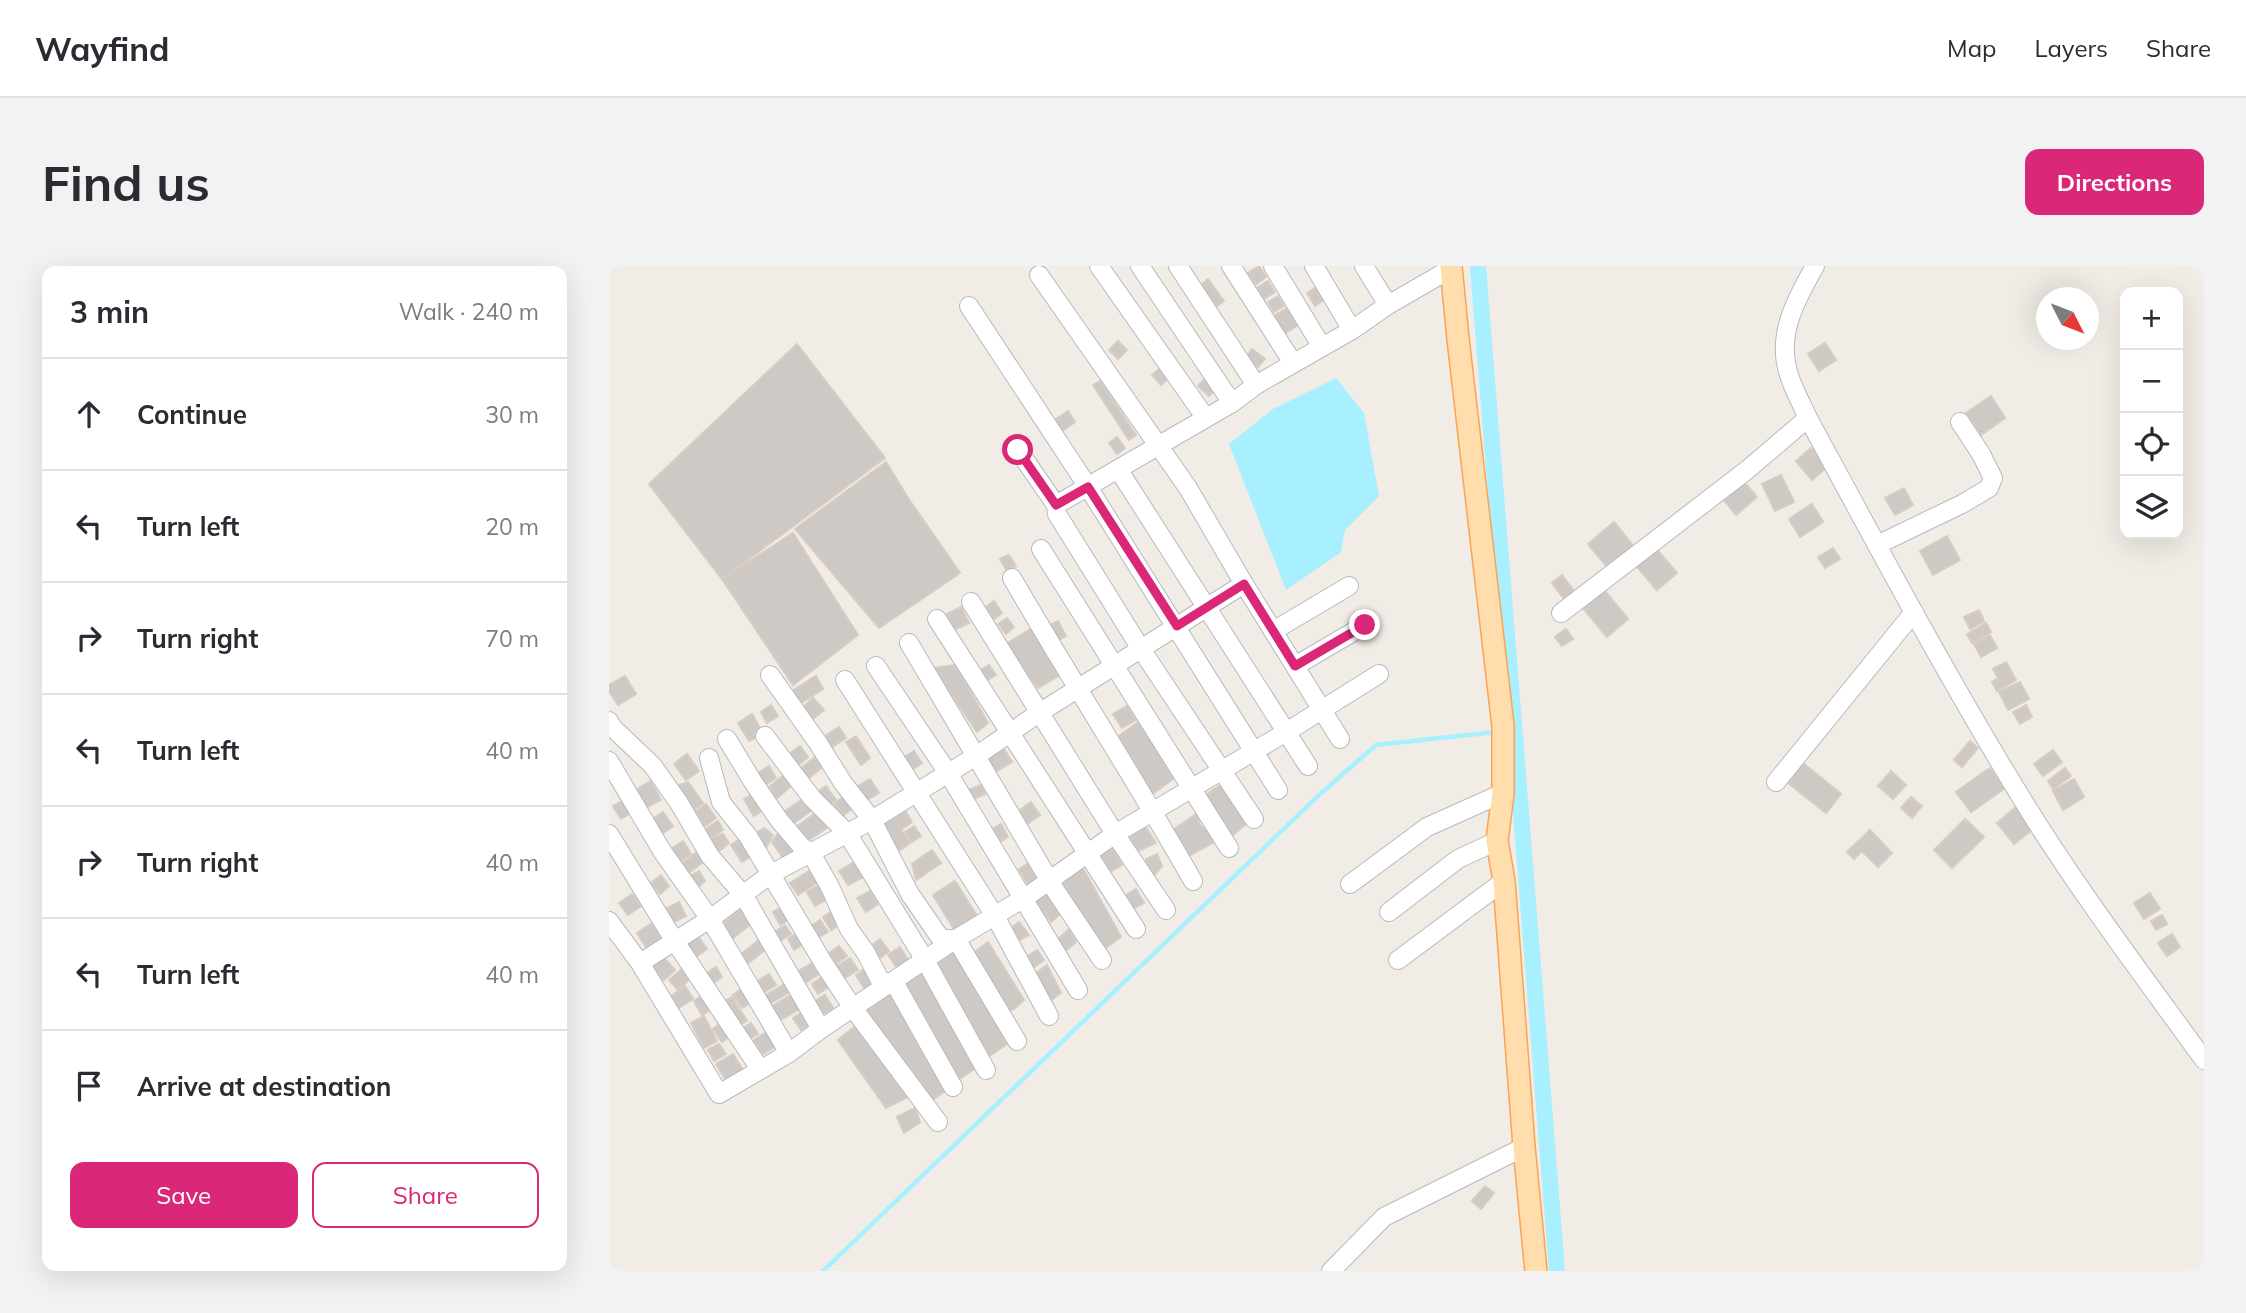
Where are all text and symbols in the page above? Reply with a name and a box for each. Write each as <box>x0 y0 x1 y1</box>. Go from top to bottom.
text: Wayfind <box>35 28 170 69</box>
text: Map <box>1947 33 1996 63</box>
text: Layers <box>2034 33 2108 63</box>
text: Share <box>2146 33 2211 63</box>
button: Directions <box>2025 149 2204 215</box>
text: Find us <box>42 152 210 213</box>
north arrow <box>2036 287 2099 350</box>
map controls <box>2120 287 2183 539</box>
button: + <box>2120 287 2183 350</box>
text: 3 min <box>70 293 149 331</box>
text: Walk · 240 m <box>399 297 539 326</box>
button: − <box>2120 350 2183 413</box>
icon: ahead <box>70 395 108 433</box>
text: Continue <box>137 398 247 431</box>
text: 30 m <box>485 400 539 429</box>
button: locate <box>2120 413 2183 476</box>
route start <box>1002 434 1033 465</box>
button: layers <box>2120 476 2183 539</box>
icon: left <box>70 507 108 545</box>
text: Turn left <box>137 510 239 543</box>
text: 20 m <box>485 512 539 541</box>
route end <box>1349 609 1380 640</box>
icon: right <box>70 619 108 657</box>
text: Turn right <box>137 622 258 655</box>
text: 70 m <box>485 624 539 653</box>
icon: left <box>70 731 108 769</box>
text: Turn left <box>137 734 239 767</box>
text: 40 m <box>485 736 539 765</box>
icon: right <box>70 843 108 881</box>
text: Turn right <box>137 846 258 879</box>
text: 40 m <box>485 848 539 877</box>
icon: left <box>70 955 108 993</box>
text: Turn left <box>137 958 239 991</box>
text: 40 m <box>485 960 539 989</box>
icon: arrive <box>70 1067 108 1105</box>
text: Arrive at destination <box>137 1070 392 1103</box>
button: Save <box>70 1162 298 1228</box>
button: Share <box>312 1162 539 1228</box>

